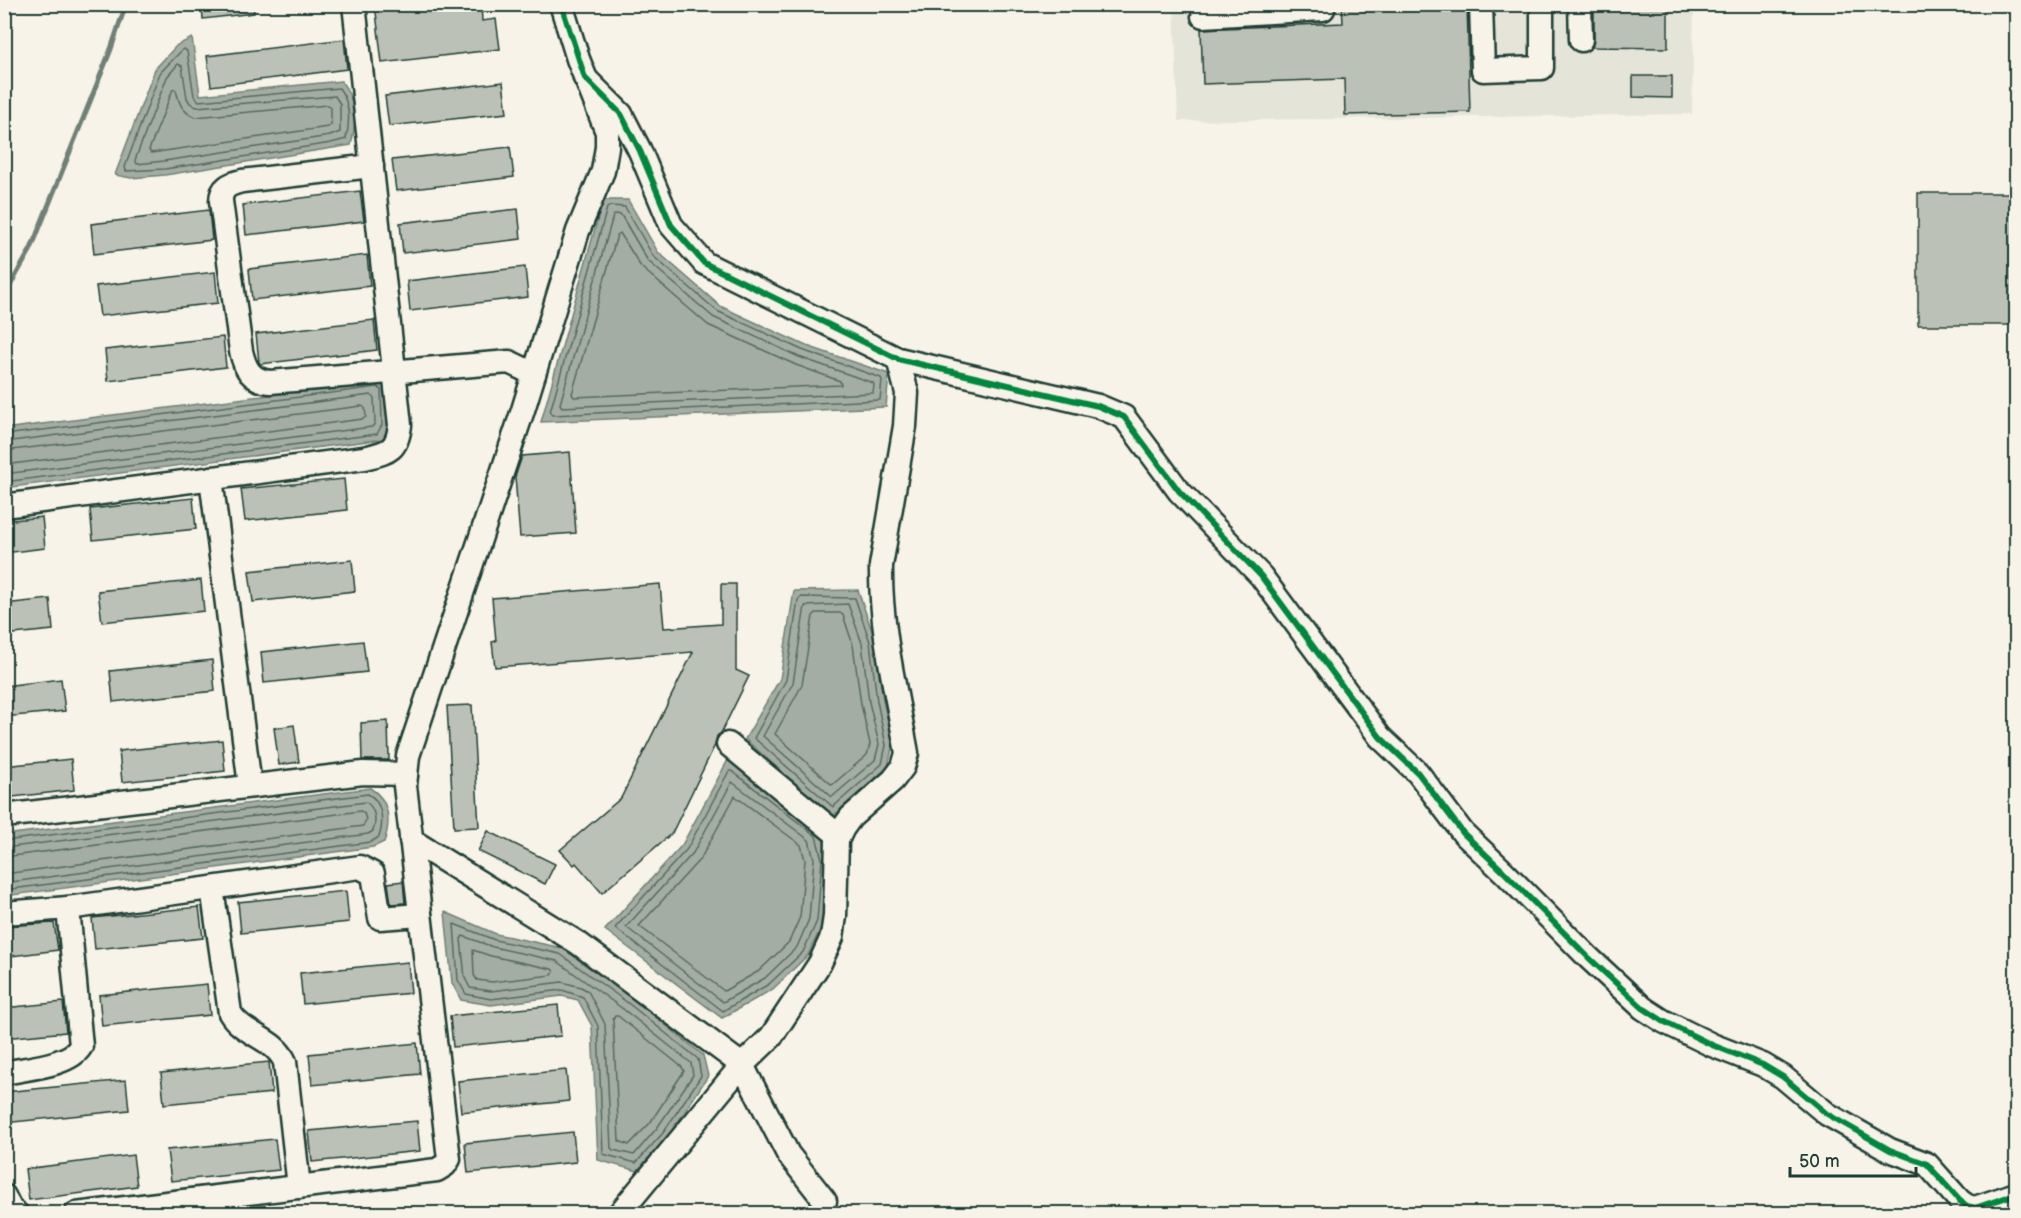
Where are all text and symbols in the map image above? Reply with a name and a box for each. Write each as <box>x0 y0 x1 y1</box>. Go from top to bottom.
scale bar <box>1790 1140 1916 1178</box>
text: 50 m <box>1799 1151 1840 1172</box>

